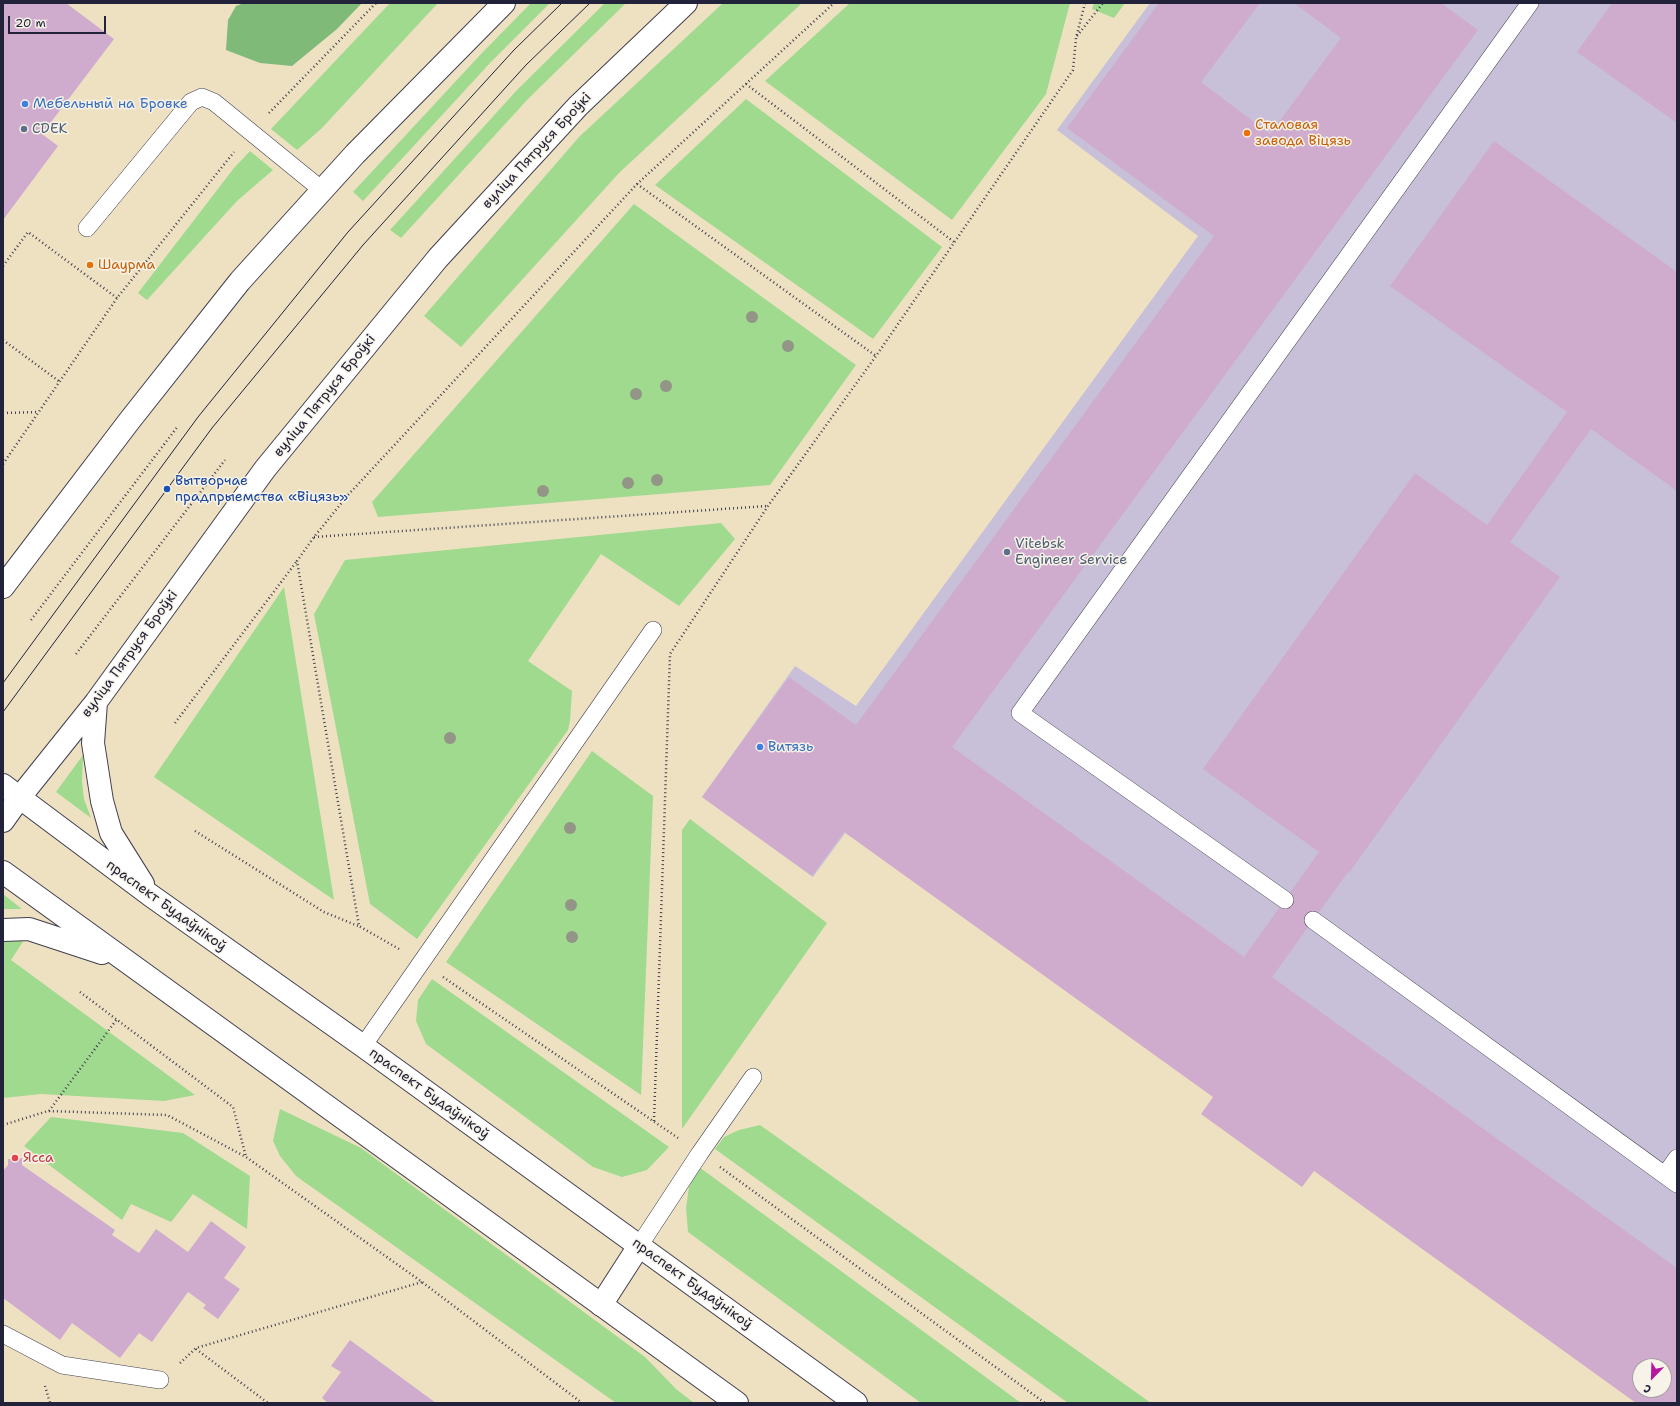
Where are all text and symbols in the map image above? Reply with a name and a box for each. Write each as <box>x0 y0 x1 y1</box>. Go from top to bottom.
scale bar <box>10 8 108 34</box>
text: 20 m <box>15 15 46 31</box>
street label: вуліца Пятруся Броўкі <box>479 89 595 213</box>
place label: Мебельный на Бровке <box>33 96 188 112</box>
marker: Мебельный на Бровке <box>20 99 30 109</box>
place label: Сталовая завода Віцязь <box>1255 117 1351 150</box>
place label: CDEK <box>32 121 68 137</box>
marker: CDEK <box>19 124 29 134</box>
marker: Сталовая завода Віцязь <box>1242 128 1252 138</box>
place label: Шаурма <box>98 257 155 273</box>
marker: Шаурма <box>85 260 95 270</box>
street label: вуліца Пятруся Броўкі <box>270 331 380 461</box>
place label: Вытворчае прадпрыемства «Віцязь» <box>175 473 348 506</box>
marker: Вытворчае прадпрыемства «Віцязь» <box>162 484 172 494</box>
place label: Vitebsk Engineer Service <box>1015 536 1127 568</box>
marker: Vitebsk Engineer Service <box>1002 547 1012 557</box>
street label: вуліца Пятруся Броўкі <box>78 587 182 721</box>
place label: Витязь <box>768 739 813 755</box>
marker: Витязь <box>755 742 765 752</box>
street label: праспект Будаўнікоў <box>103 857 229 955</box>
street label: праспект Будаўнікоў <box>366 1045 492 1143</box>
place label: Ясса <box>23 1150 54 1166</box>
marker: Ясса <box>10 1153 20 1163</box>
street label: праспект Будаўнікоў <box>629 1235 755 1333</box>
north arrow <box>1632 1358 1672 1398</box>
text: С <box>1641 1380 1654 1397</box>

